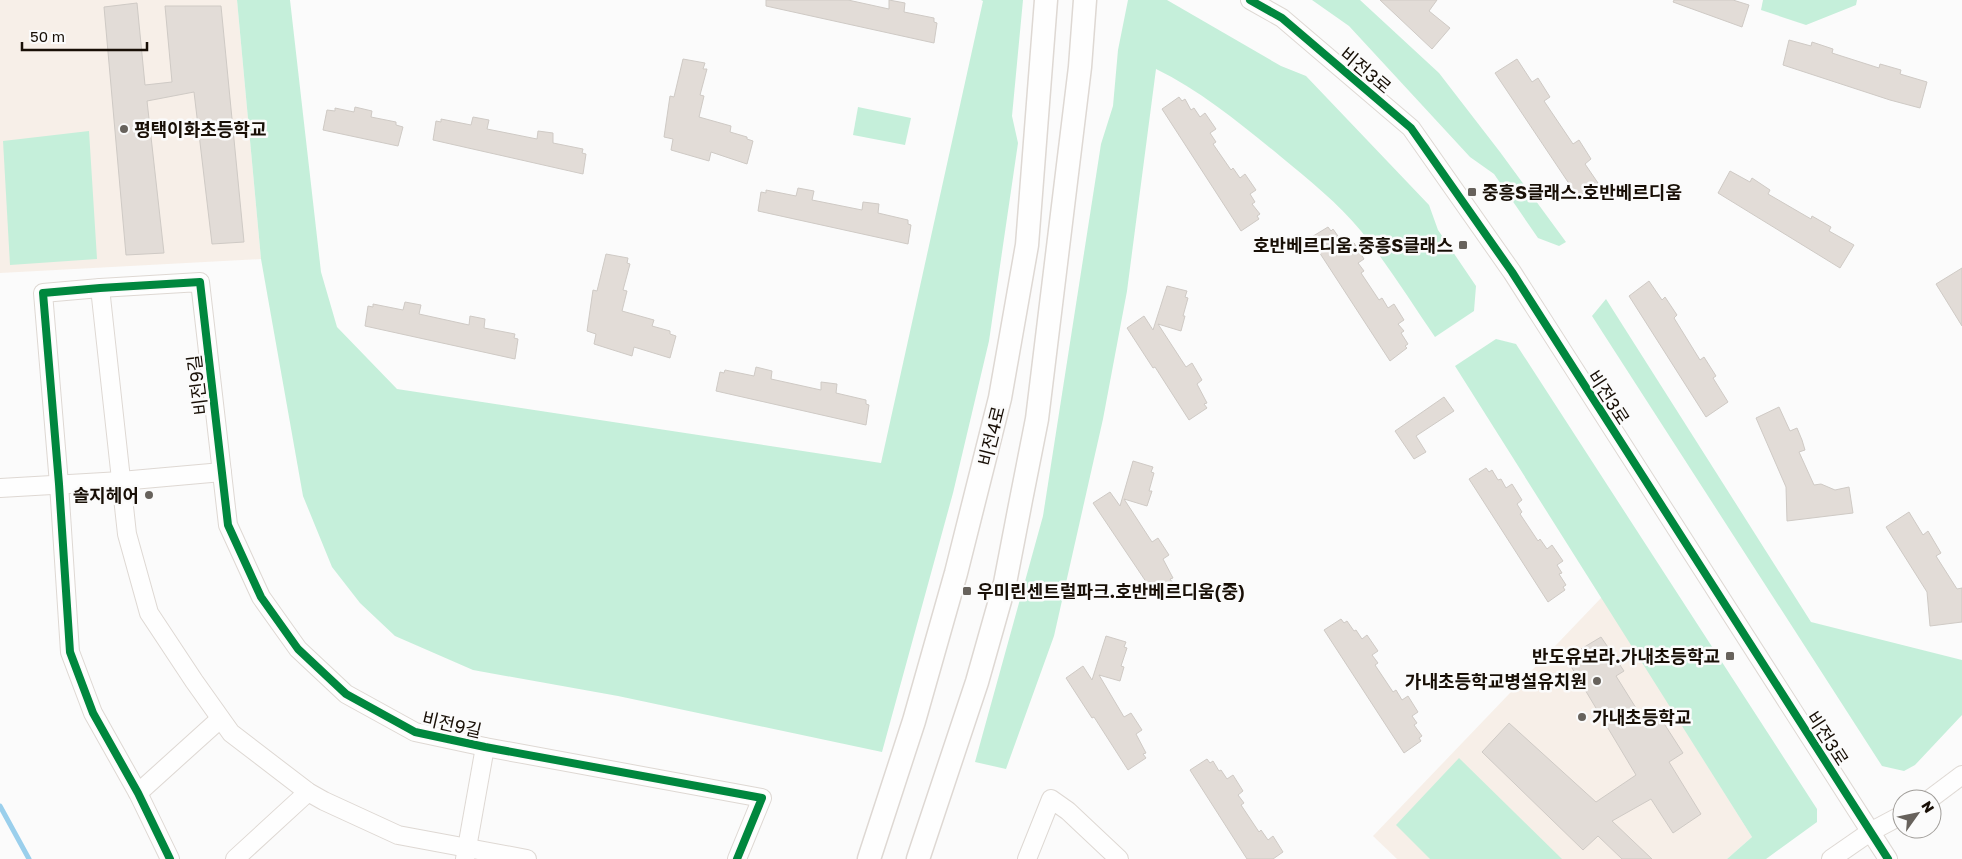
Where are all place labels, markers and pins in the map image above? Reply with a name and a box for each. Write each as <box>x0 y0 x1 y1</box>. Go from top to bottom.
place label: 평택이화초등학교 <box>134 118 266 140</box>
marker: 평택이화초등학교 <box>118 123 130 135</box>
place label: 중흥S클래스.호반베르디움 <box>1482 181 1682 203</box>
marker: 중흥S클래스.호반베르디움 <box>1466 186 1478 198</box>
place label: 호반베르디움.중흥S클래스 <box>1253 234 1453 256</box>
marker: 호반베르디움.중흥S클래스 <box>1457 239 1469 251</box>
place label: 솔지헤어 <box>73 484 139 506</box>
marker: 솔지헤어 <box>143 489 155 501</box>
place label: 우미린센트럴파크.호반베르디움(중) <box>977 580 1245 602</box>
marker: 우미린센트럴파크.호반베르디움(중) <box>961 585 973 597</box>
place label: 반도유보라.가내초등학교 <box>1532 645 1720 667</box>
marker: 반도유보라.가내초등학교 <box>1724 650 1736 662</box>
place label: 가내초등학교병설유치원 <box>1405 670 1587 692</box>
marker: 가내초등학교병설유치원 <box>1591 675 1603 687</box>
place label: 가내초등학교 <box>1592 706 1691 728</box>
marker: 가내초등학교 <box>1576 711 1588 723</box>

